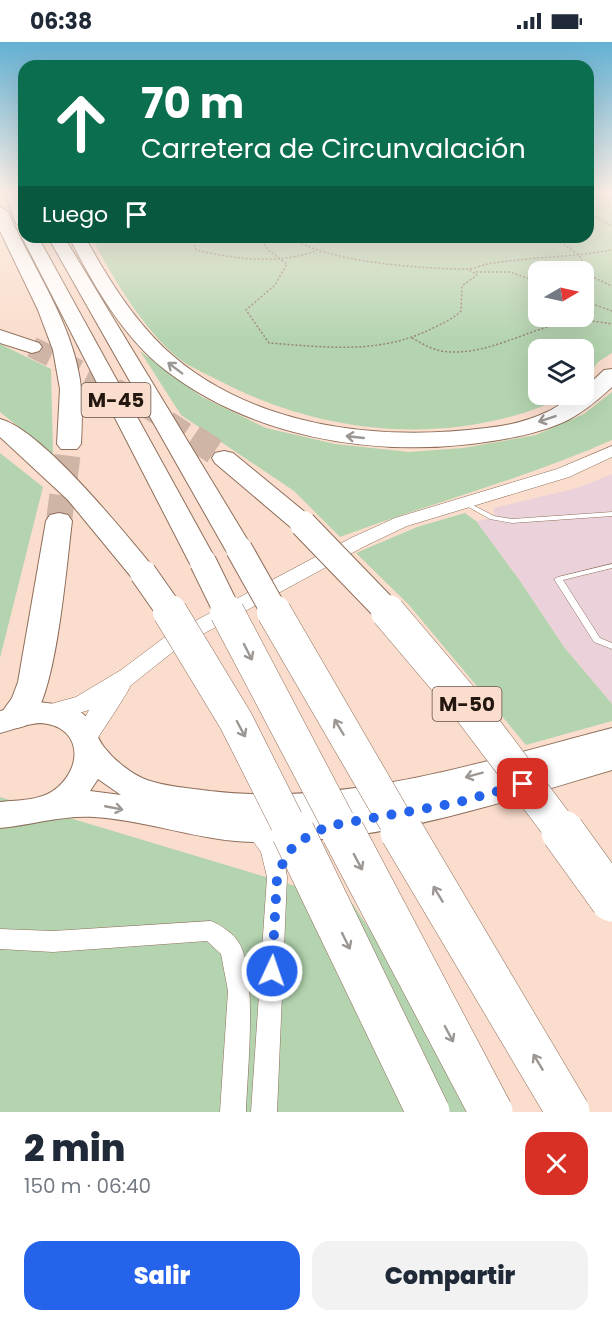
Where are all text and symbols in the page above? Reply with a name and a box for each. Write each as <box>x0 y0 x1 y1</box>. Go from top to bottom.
text: 06:38 <box>30 6 92 37</box>
text: 70 m <box>141 74 244 133</box>
icon: ahead <box>42 84 120 162</box>
text: Carretera de Circunvalación <box>141 130 526 167</box>
icon: arrive <box>120 198 153 231</box>
text: Luego <box>42 199 108 230</box>
north arrow <box>528 261 594 327</box>
map controls <box>528 261 594 405</box>
button: layers <box>528 339 594 405</box>
one-way arrow <box>168 361 184 374</box>
road number: M-45 <box>82 383 150 417</box>
one-way arrow <box>539 415 557 426</box>
one-way arrow <box>346 431 366 442</box>
one-way arrow <box>242 643 254 661</box>
road number: M-50 <box>432 687 502 721</box>
one-way arrow <box>332 718 344 735</box>
one-way arrow <box>236 719 247 737</box>
pin <box>497 758 548 809</box>
icon: arrive <box>506 767 539 800</box>
one-way arrow <box>465 770 484 782</box>
one-way arrow <box>104 803 124 814</box>
one-way arrow <box>353 852 364 870</box>
one-way arrow <box>432 886 444 903</box>
one-way arrow <box>340 932 352 950</box>
position arrow <box>240 939 304 1003</box>
one-way arrow <box>443 1025 455 1042</box>
one-way arrow <box>532 1054 544 1071</box>
text: 2 min <box>24 1123 126 1174</box>
button: close <box>525 1132 588 1195</box>
text: 150 m · 06:40 <box>24 1172 151 1200</box>
button: Salir <box>24 1241 300 1310</box>
button: Compartir <box>312 1241 588 1310</box>

